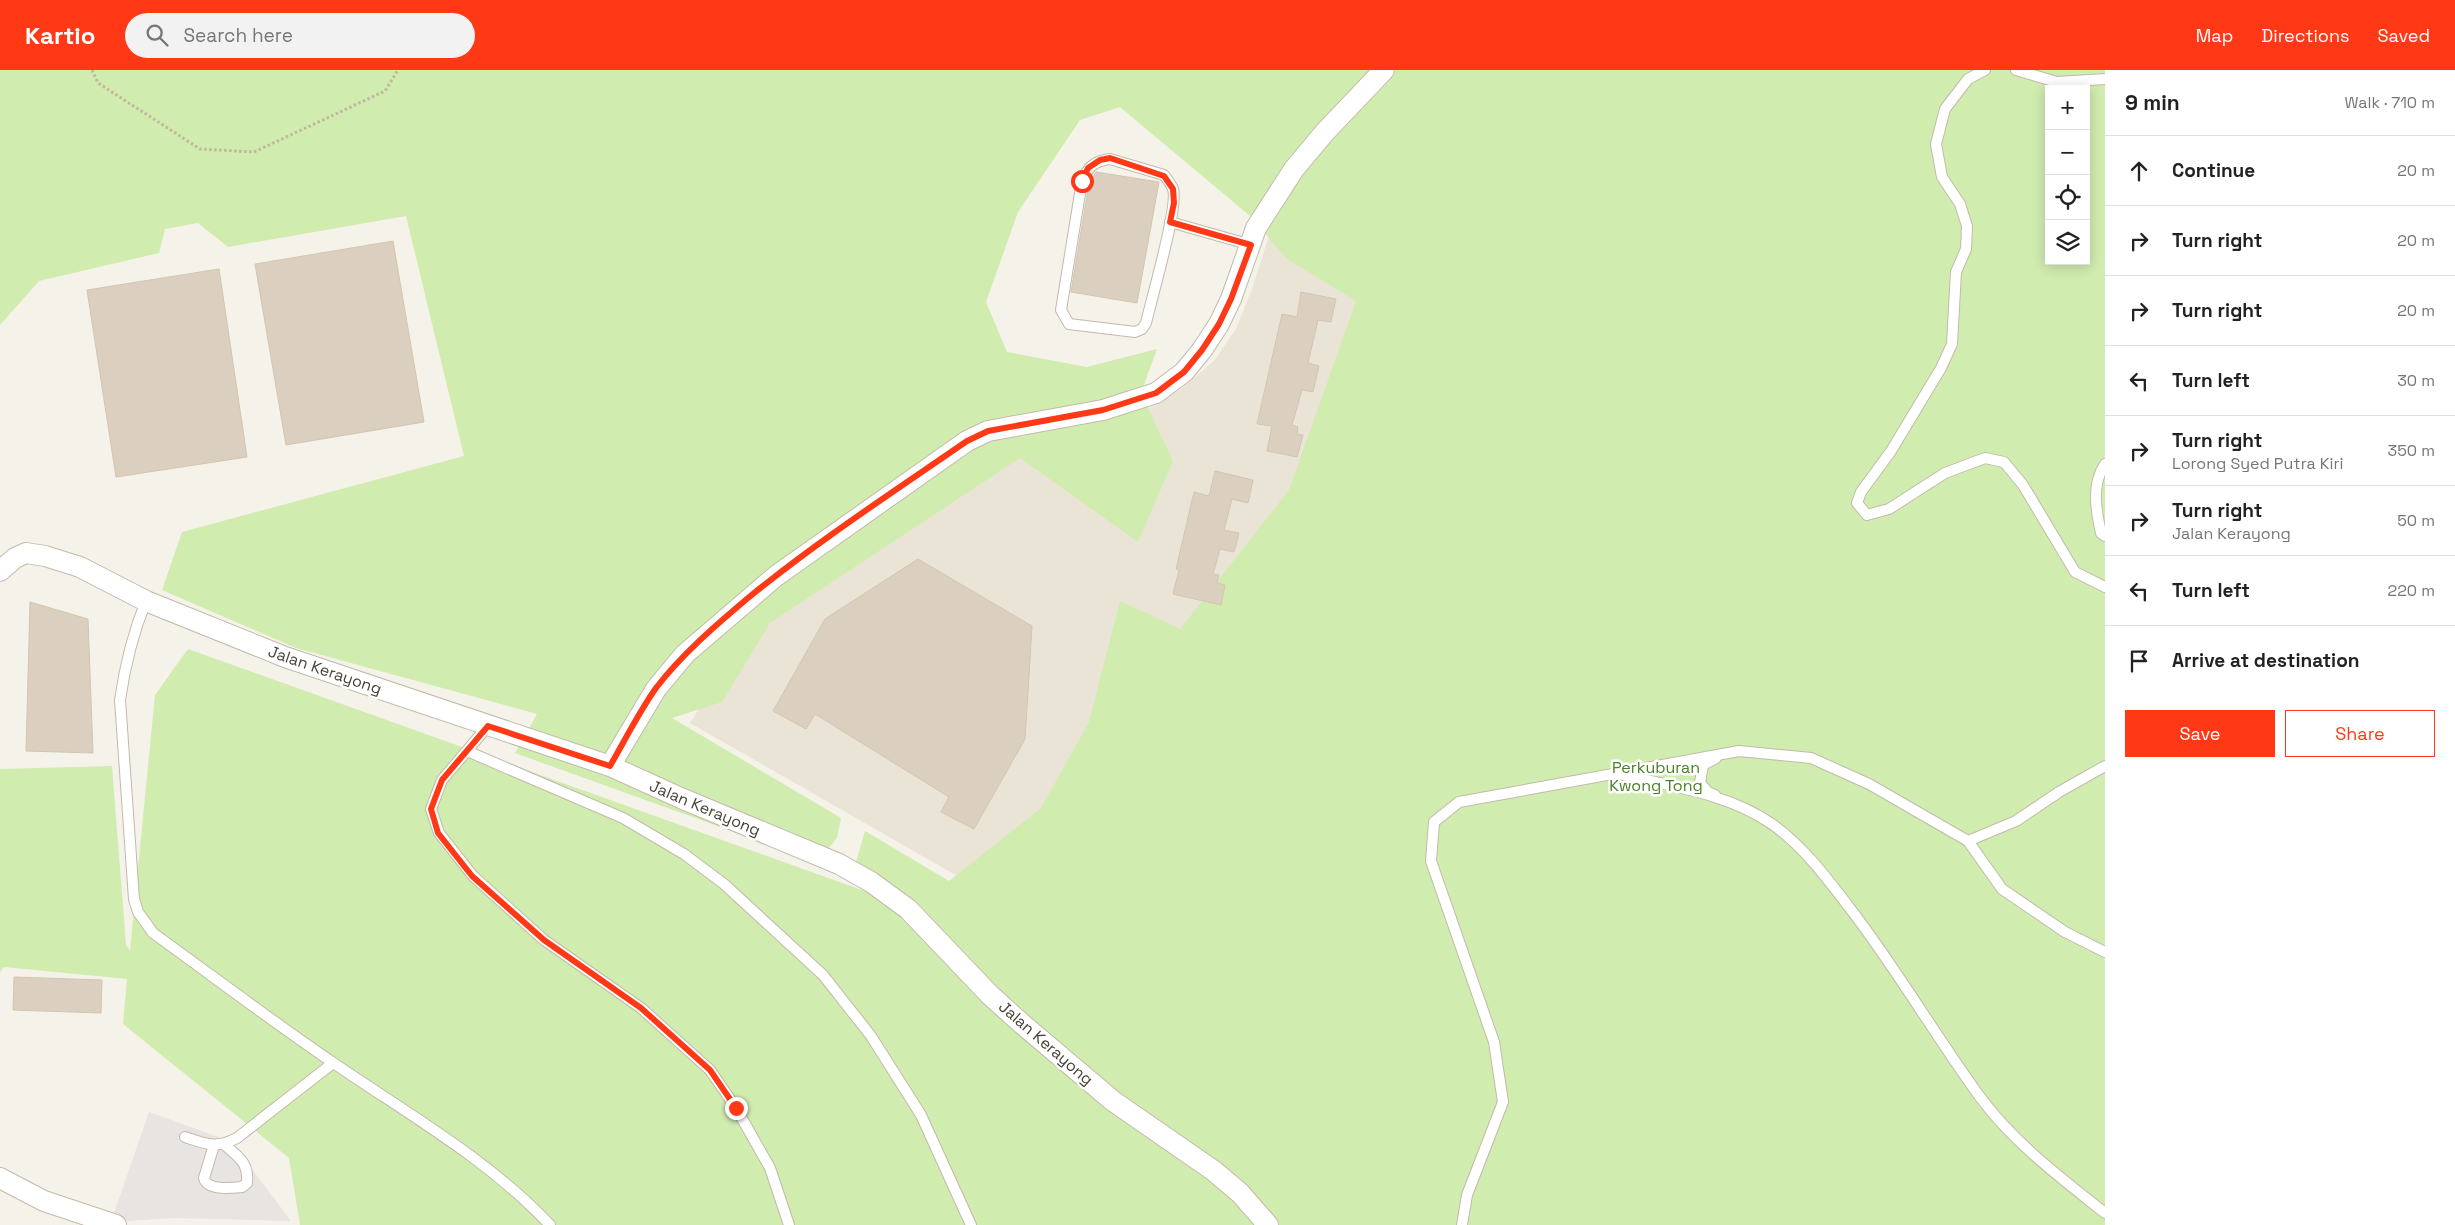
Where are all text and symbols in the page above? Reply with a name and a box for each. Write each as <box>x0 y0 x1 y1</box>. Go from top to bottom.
search box <box>125 13 475 58</box>
text: Kartio <box>25 20 95 51</box>
icon: search <box>143 21 171 49</box>
text: Search here <box>183 23 293 48</box>
text: Map <box>2196 24 2233 47</box>
text: Directions <box>2261 24 2350 47</box>
text: Saved <box>2378 24 2430 47</box>
map controls <box>2045 85 2090 265</box>
button: + <box>2045 85 2090 130</box>
text: 9 min <box>2125 89 2180 116</box>
text: Walk · 710 m <box>2345 92 2435 113</box>
button: − <box>2045 130 2090 175</box>
icon: ahead <box>2125 157 2153 185</box>
text: Continue <box>2172 158 2255 183</box>
text: 20 m <box>2397 160 2435 181</box>
route start <box>1071 170 1094 193</box>
button: locate <box>2045 175 2090 220</box>
button: layers <box>2045 220 2090 265</box>
icon: right <box>2125 227 2153 255</box>
text: Turn right <box>2172 228 2262 253</box>
text: 20 m <box>2397 230 2435 251</box>
icon: right <box>2125 297 2153 325</box>
text: Turn right <box>2172 298 2262 323</box>
text: 20 m <box>2397 300 2435 321</box>
icon: left <box>2125 367 2153 395</box>
text: Turn left <box>2172 368 2250 393</box>
text: 30 m <box>2397 370 2435 391</box>
text: Turn right <box>2172 428 2262 453</box>
icon: right <box>2125 437 2153 465</box>
text: 350 m <box>2388 440 2435 461</box>
text: Lorong Syed Putra Kiri <box>2172 453 2343 474</box>
text: Turn right <box>2172 498 2262 523</box>
icon: right <box>2125 507 2153 535</box>
text: 50 m <box>2397 510 2435 531</box>
text: Jalan Kerayong <box>2172 523 2291 544</box>
icon: left <box>2125 577 2153 605</box>
text: Turn left <box>2172 578 2250 603</box>
text: 220 m <box>2388 580 2435 601</box>
street label: Jalan Kerayong <box>265 641 385 699</box>
icon: arrive <box>2125 647 2153 675</box>
text: Arrive at destination <box>2172 648 2360 673</box>
button: Save <box>2125 710 2275 757</box>
button: Share <box>2285 710 2435 757</box>
park label: Perkuburan Kwong Tong <box>1609 757 1703 796</box>
street label: Jalan Kerayong <box>646 775 764 841</box>
street label: Jalan Kerayong <box>994 996 1098 1090</box>
route end <box>725 1097 748 1120</box>

